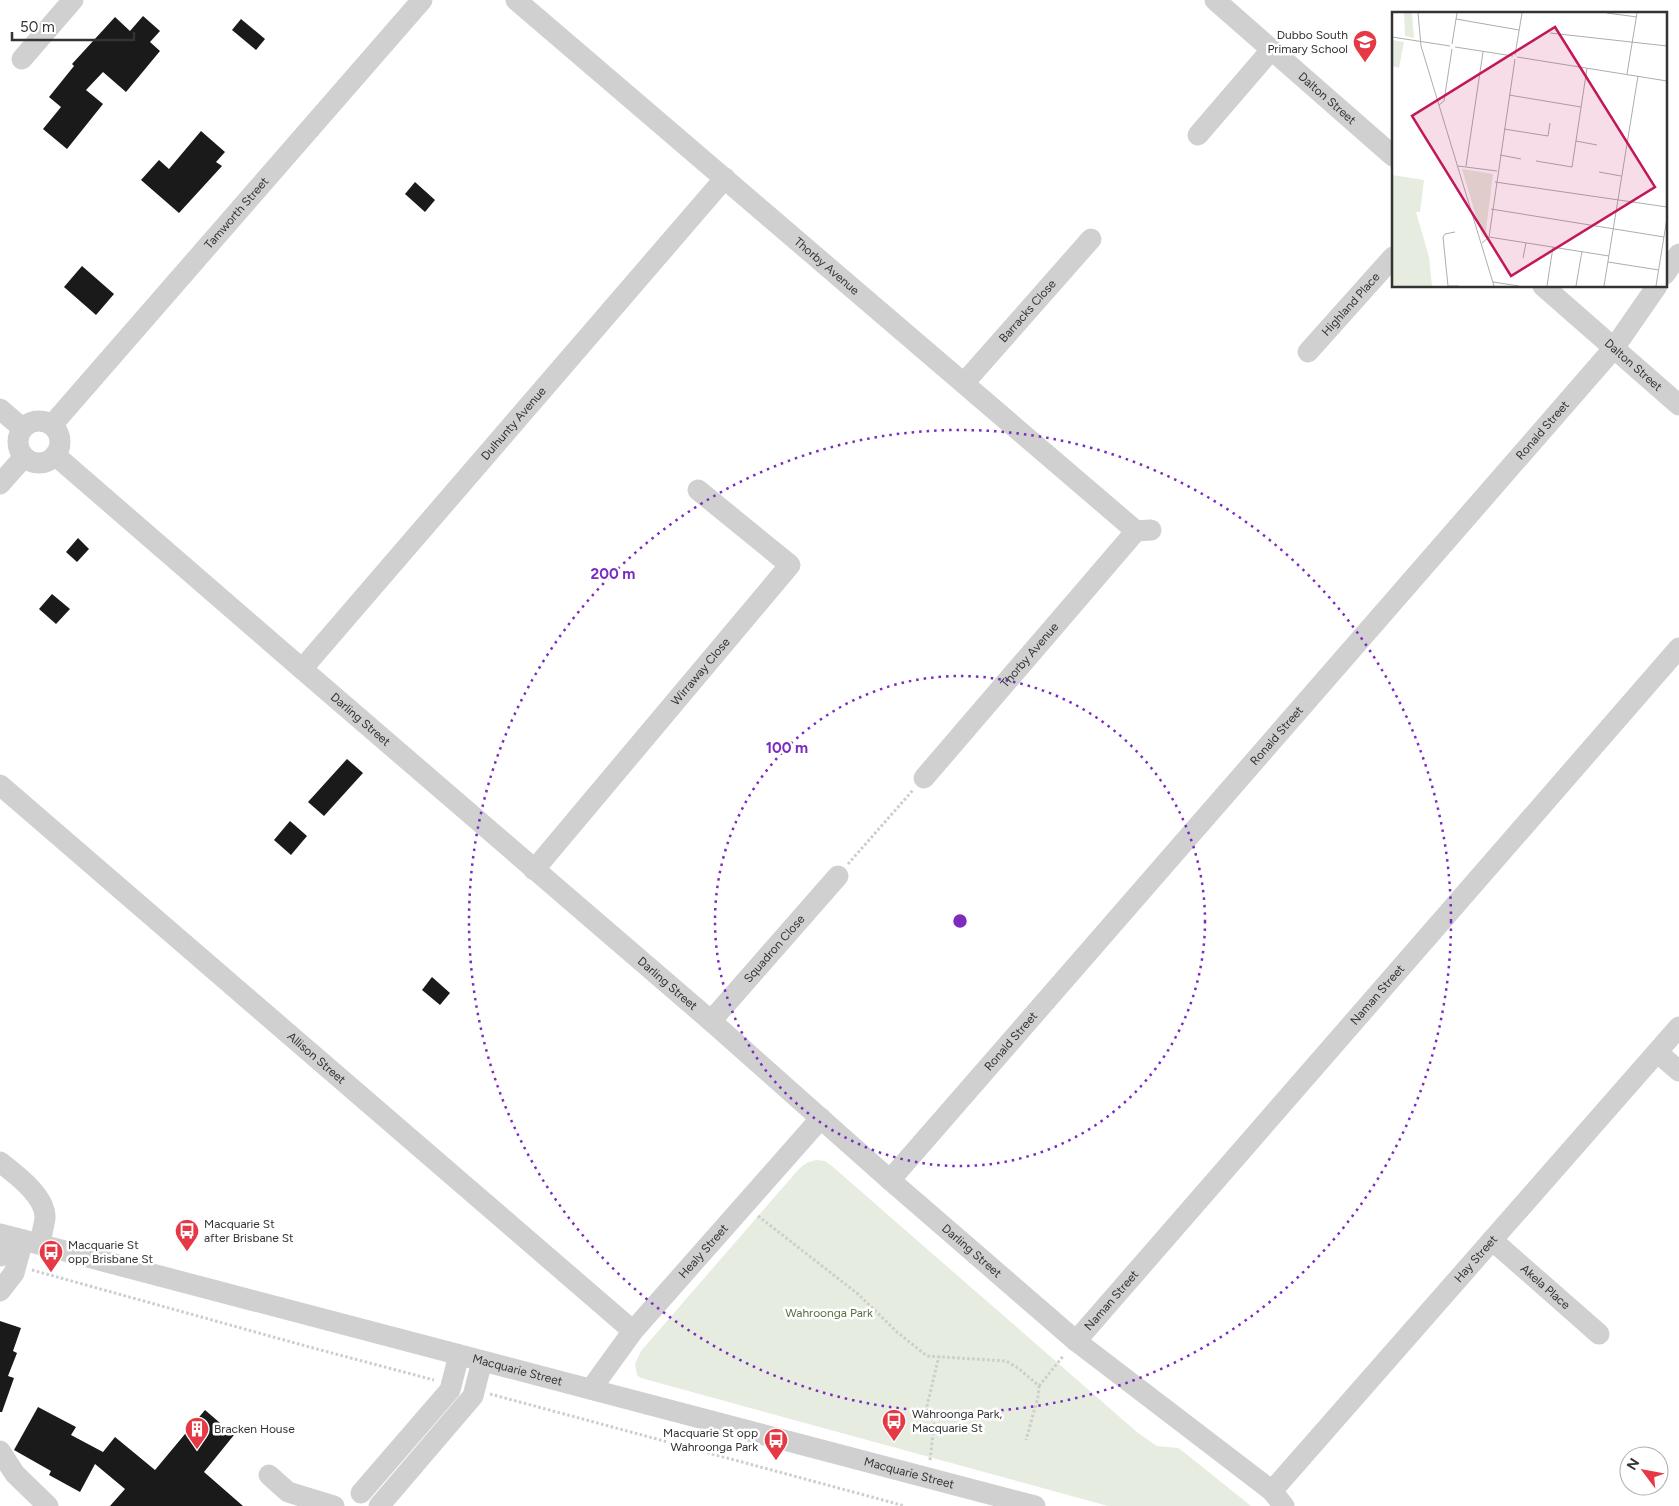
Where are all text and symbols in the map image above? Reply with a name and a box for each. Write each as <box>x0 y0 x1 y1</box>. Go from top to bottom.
scale bar <box>12 10 135 42</box>
inset map <box>1392 12 1666 288</box>
text: 50 m <box>20 18 55 36</box>
place label: Dubbo South Primary School <box>1267 28 1348 56</box>
school or university icon: Dubbo South Primary School <box>1352 29 1378 63</box>
street label: Dalton Street <box>1295 69 1359 127</box>
street label: Tamworth Street <box>202 174 272 252</box>
street label: Thorby Avenue <box>791 234 862 298</box>
street label: Highland Place <box>1319 270 1383 339</box>
street label: Barracks Close <box>996 276 1059 345</box>
street label: Dalton Street <box>1602 336 1665 394</box>
street label: Dulhunty Avenue <box>478 384 549 463</box>
street label: Ronald Street <box>1513 397 1572 463</box>
text: 200 m <box>591 565 635 583</box>
street label: Thorby Avenue <box>998 619 1062 690</box>
street label: Wirraway Close <box>668 635 733 708</box>
street label: Darling Street <box>328 690 394 749</box>
street label: Ronald Street <box>1247 703 1306 768</box>
text: 100 m <box>766 739 808 757</box>
street label: Squadron Close <box>741 912 808 985</box>
centre of rings <box>951 912 969 930</box>
street label: Darling Street <box>635 954 701 1013</box>
street label: Naman Street <box>1347 961 1408 1028</box>
street label: Ronald Street <box>981 1008 1041 1074</box>
street label: Allison Street <box>285 1029 349 1087</box>
place label: Macquarie St after Brisbane St <box>204 1217 294 1245</box>
bus stop icon: Macquarie St after Brisbane St <box>174 1218 200 1252</box>
street label: Healy Street <box>676 1221 731 1281</box>
street label: Darling Street <box>939 1221 1005 1281</box>
street label: Hay Street <box>1451 1232 1500 1285</box>
place label: Macquarie St opp Brisbane St <box>68 1238 154 1266</box>
bus stop icon: Macquarie St opp Brisbane St <box>38 1239 64 1273</box>
street label: Akela Place <box>1518 1262 1573 1313</box>
street label: Naman Street <box>1082 1267 1142 1333</box>
park label: Wahroonga Park <box>785 1306 873 1320</box>
street label: Macquarie Street <box>471 1351 564 1389</box>
place label: Wahroonga Park, Macquarie St <box>912 1407 1002 1435</box>
bus stop icon: Wahroonga Park, Macquarie St <box>881 1408 907 1442</box>
building icon: Bracken House <box>184 1416 210 1450</box>
place label: Bracken House <box>214 1422 295 1436</box>
place label: Macquarie St opp Wahroonga Park <box>663 1426 758 1454</box>
bus stop icon: Macquarie St opp Wahroonga Park <box>763 1427 789 1461</box>
north arrow <box>1619 1446 1669 1496</box>
street label: Macquarie Street <box>863 1454 956 1492</box>
text: N <box>1623 1455 1643 1473</box>

